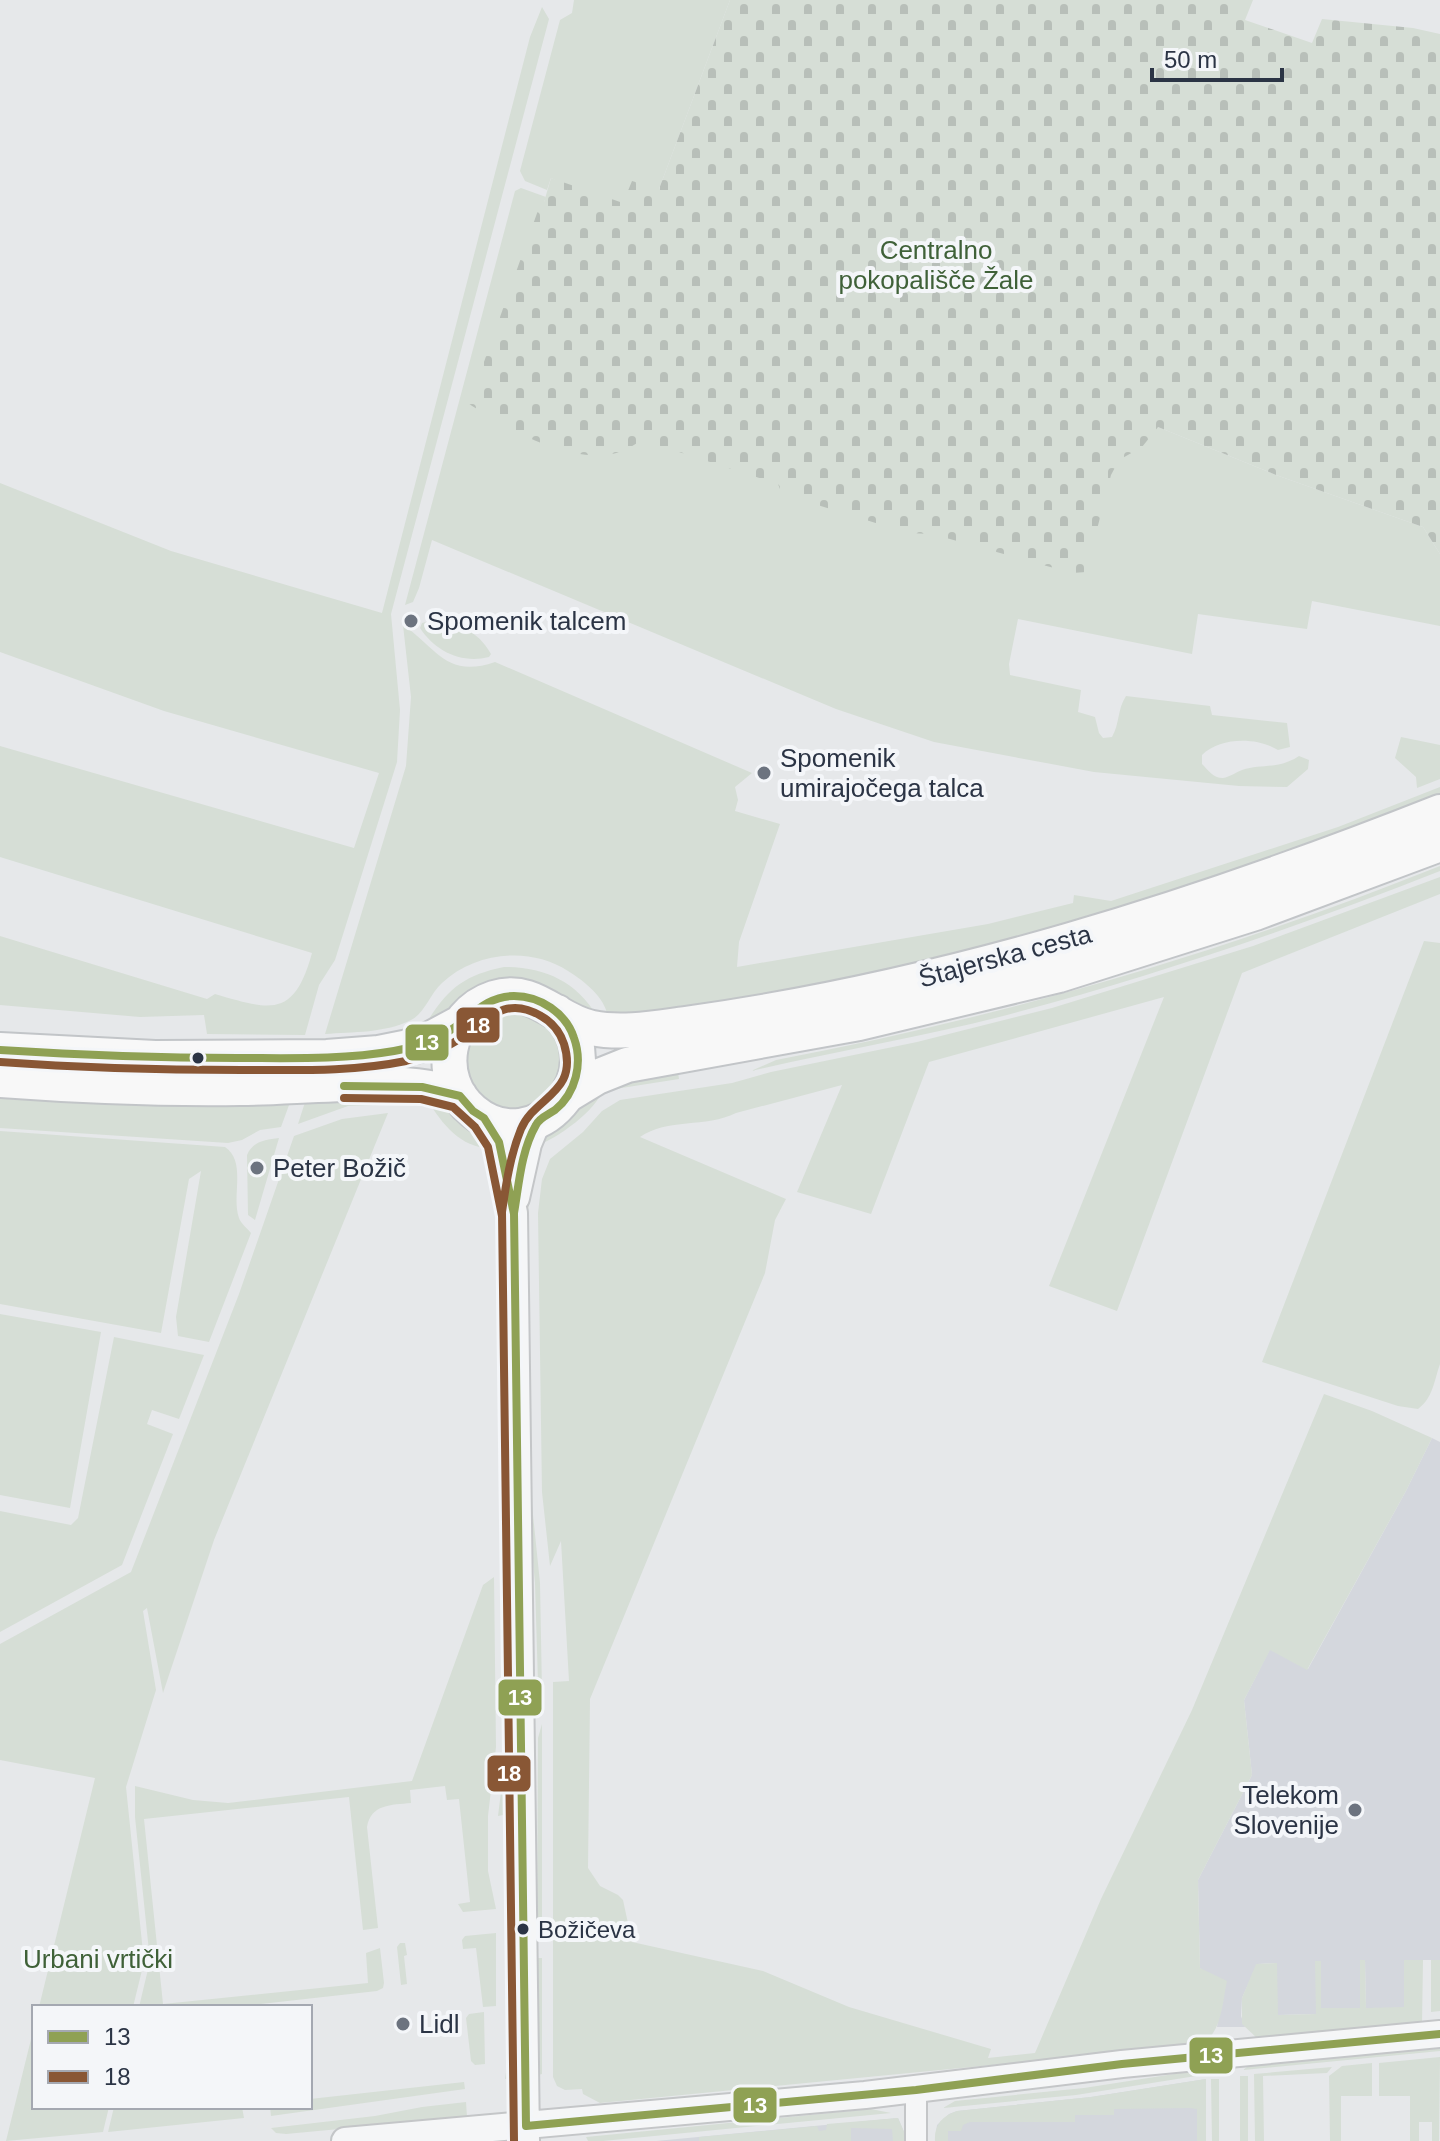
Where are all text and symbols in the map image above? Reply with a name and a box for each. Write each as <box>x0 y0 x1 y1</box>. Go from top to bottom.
scale bar <box>1152 32 1282 82</box>
text: 50 m <box>1164 46 1217 73</box>
park label: Centralno pokopališče Žale <box>838 235 1034 295</box>
place label: Spomenik talcem <box>427 606 626 636</box>
marker: Spomenik talcem <box>402 612 420 630</box>
place label: Spomenik umirajočega talca <box>780 743 984 803</box>
marker: Spomenik umirajočega talca <box>755 764 773 782</box>
street label: Štajerska cesta <box>915 918 1095 993</box>
line badge: 18 <box>455 1006 501 1044</box>
text: 18 <box>466 1013 490 1038</box>
line badge: 13 <box>404 1023 450 1062</box>
text: 13 <box>415 1030 439 1055</box>
unlabelled marker <box>190 1050 206 1066</box>
place label: Peter Božič <box>273 1153 406 1183</box>
marker: Peter Božič <box>248 1159 266 1177</box>
line badge: 13 <box>497 1678 543 1717</box>
text: 13 <box>508 1685 532 1710</box>
line badge: 18 <box>486 1754 532 1793</box>
text: 18 <box>497 1761 521 1786</box>
place label: Telekom Slovenije <box>1233 1780 1339 1840</box>
marker: Telekom Slovenije <box>1346 1801 1364 1819</box>
place label: Božičeva <box>538 1916 636 1943</box>
marker: Božičeva <box>515 1921 531 1937</box>
park label: Urbani vrtički <box>23 1944 173 1974</box>
legend <box>32 2005 312 2109</box>
place label: Lidl <box>419 2009 459 2039</box>
marker: Lidl <box>394 2015 412 2033</box>
text: 13 <box>104 2023 131 2050</box>
line badge: 13 <box>1188 2036 1234 2075</box>
text: 13 <box>1199 2043 1223 2068</box>
text: 18 <box>104 2063 131 2090</box>
line badge: 13 <box>732 2086 778 2124</box>
text: 13 <box>743 2093 767 2118</box>

